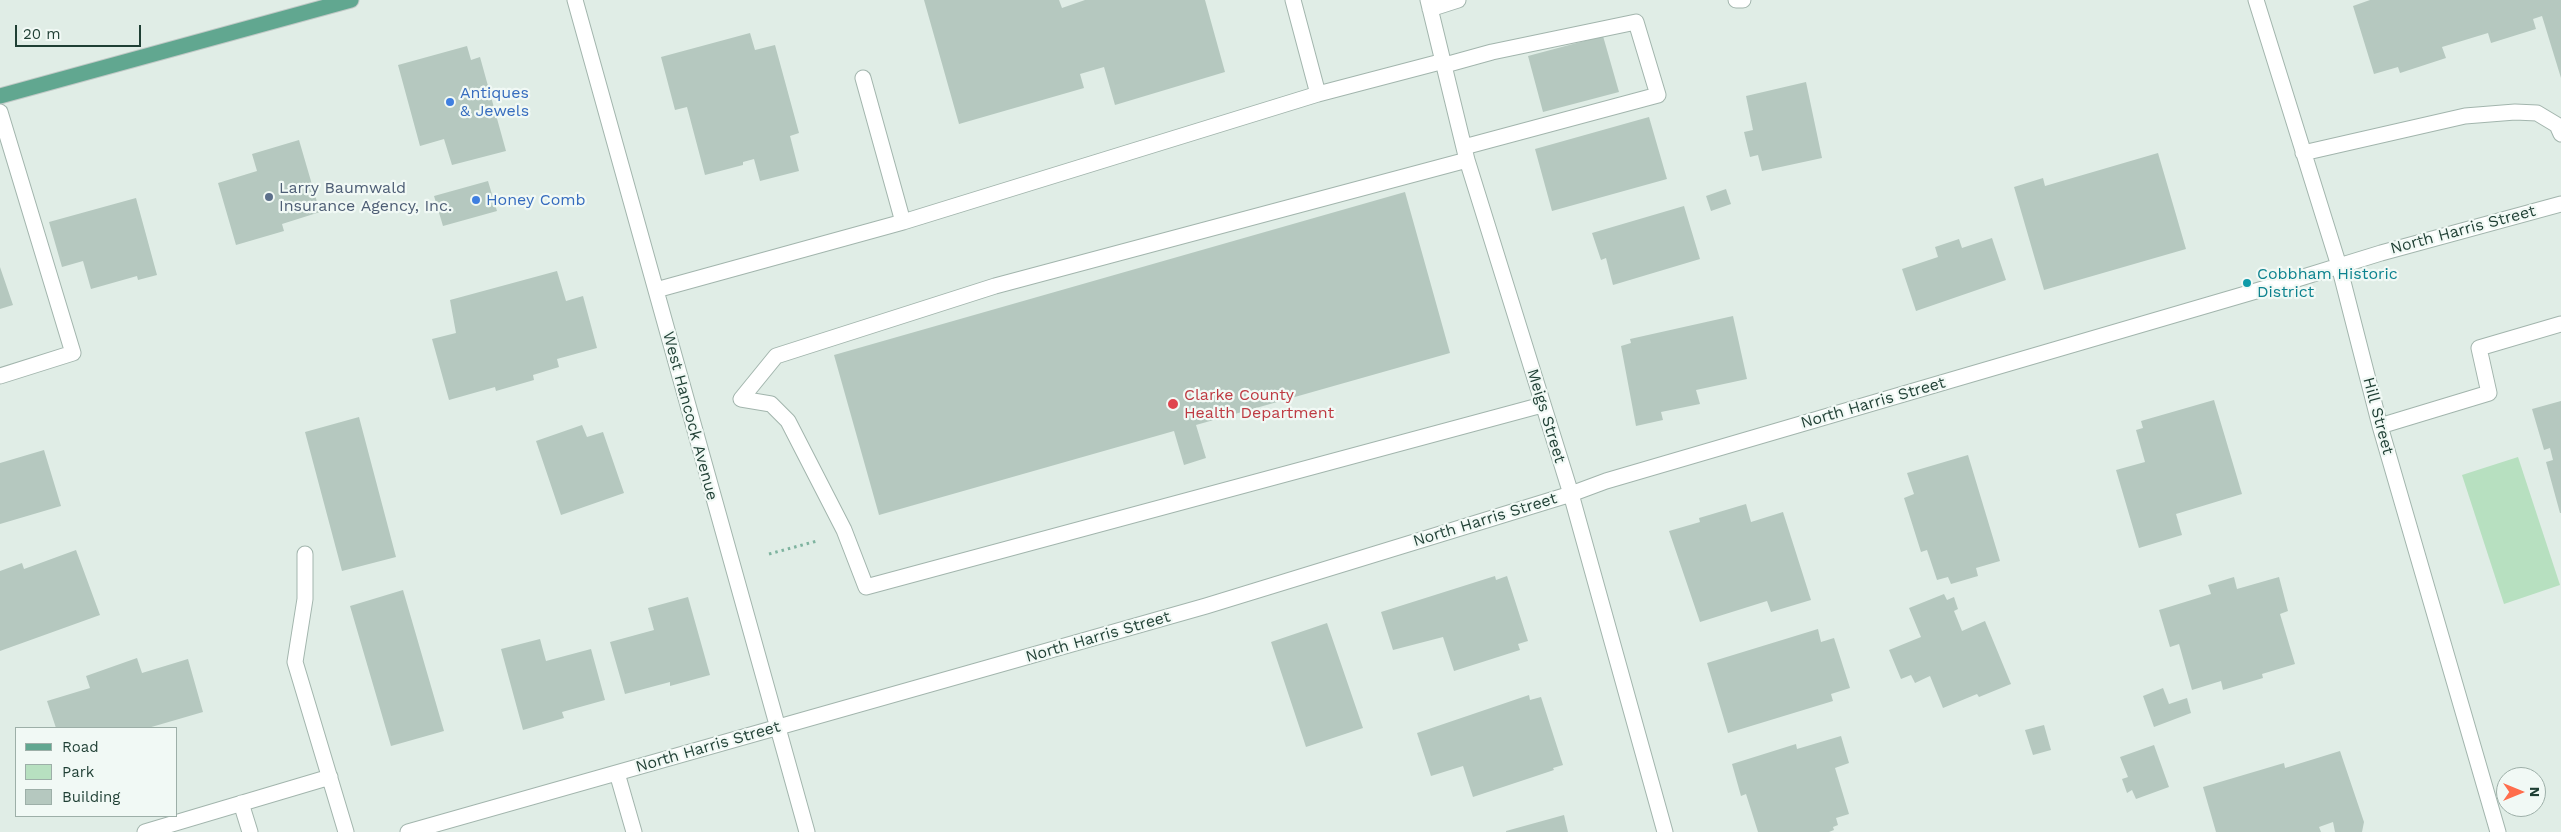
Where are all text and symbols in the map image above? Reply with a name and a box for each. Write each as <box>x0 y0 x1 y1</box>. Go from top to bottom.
scale bar <box>18 15 144 47</box>
text: 20 m <box>23 25 61 43</box>
place label: Antiques & Jewels <box>460 83 529 121</box>
marker: Antiques & Jewels <box>444 96 456 108</box>
place label: Larry Baumwald Insurance Agency, Inc. <box>279 178 452 216</box>
place label: Honey Comb <box>486 190 586 210</box>
marker: Larry Baumwald Insurance Agency, Inc. <box>263 191 275 203</box>
marker: Honey Comb <box>470 194 482 206</box>
street label: North Harris Street <box>2388 201 2538 259</box>
place label: Cobbham Historic District <box>2257 264 2398 302</box>
marker: Cobbham Historic District <box>2241 277 2253 289</box>
street label: West Hancock Avenue <box>658 330 722 502</box>
street label: Meigs Street <box>1523 367 1569 465</box>
street label: North Harris Street <box>1799 373 1947 433</box>
street label: Hill Street <box>2358 375 2398 457</box>
place label: Clarke County Health Department <box>1184 385 1334 423</box>
marker: Clarke County Health Department <box>1166 397 1180 411</box>
street label: North Harris Street <box>1411 489 1559 551</box>
street label: North Harris Street <box>1024 607 1172 667</box>
street label: North Harris Street <box>634 717 782 777</box>
legend <box>15 727 178 817</box>
text: Road <box>62 738 99 756</box>
text: Park <box>62 763 94 781</box>
north arrow <box>2496 767 2546 817</box>
text: N <box>2527 787 2543 797</box>
text: Building <box>62 788 120 806</box>

